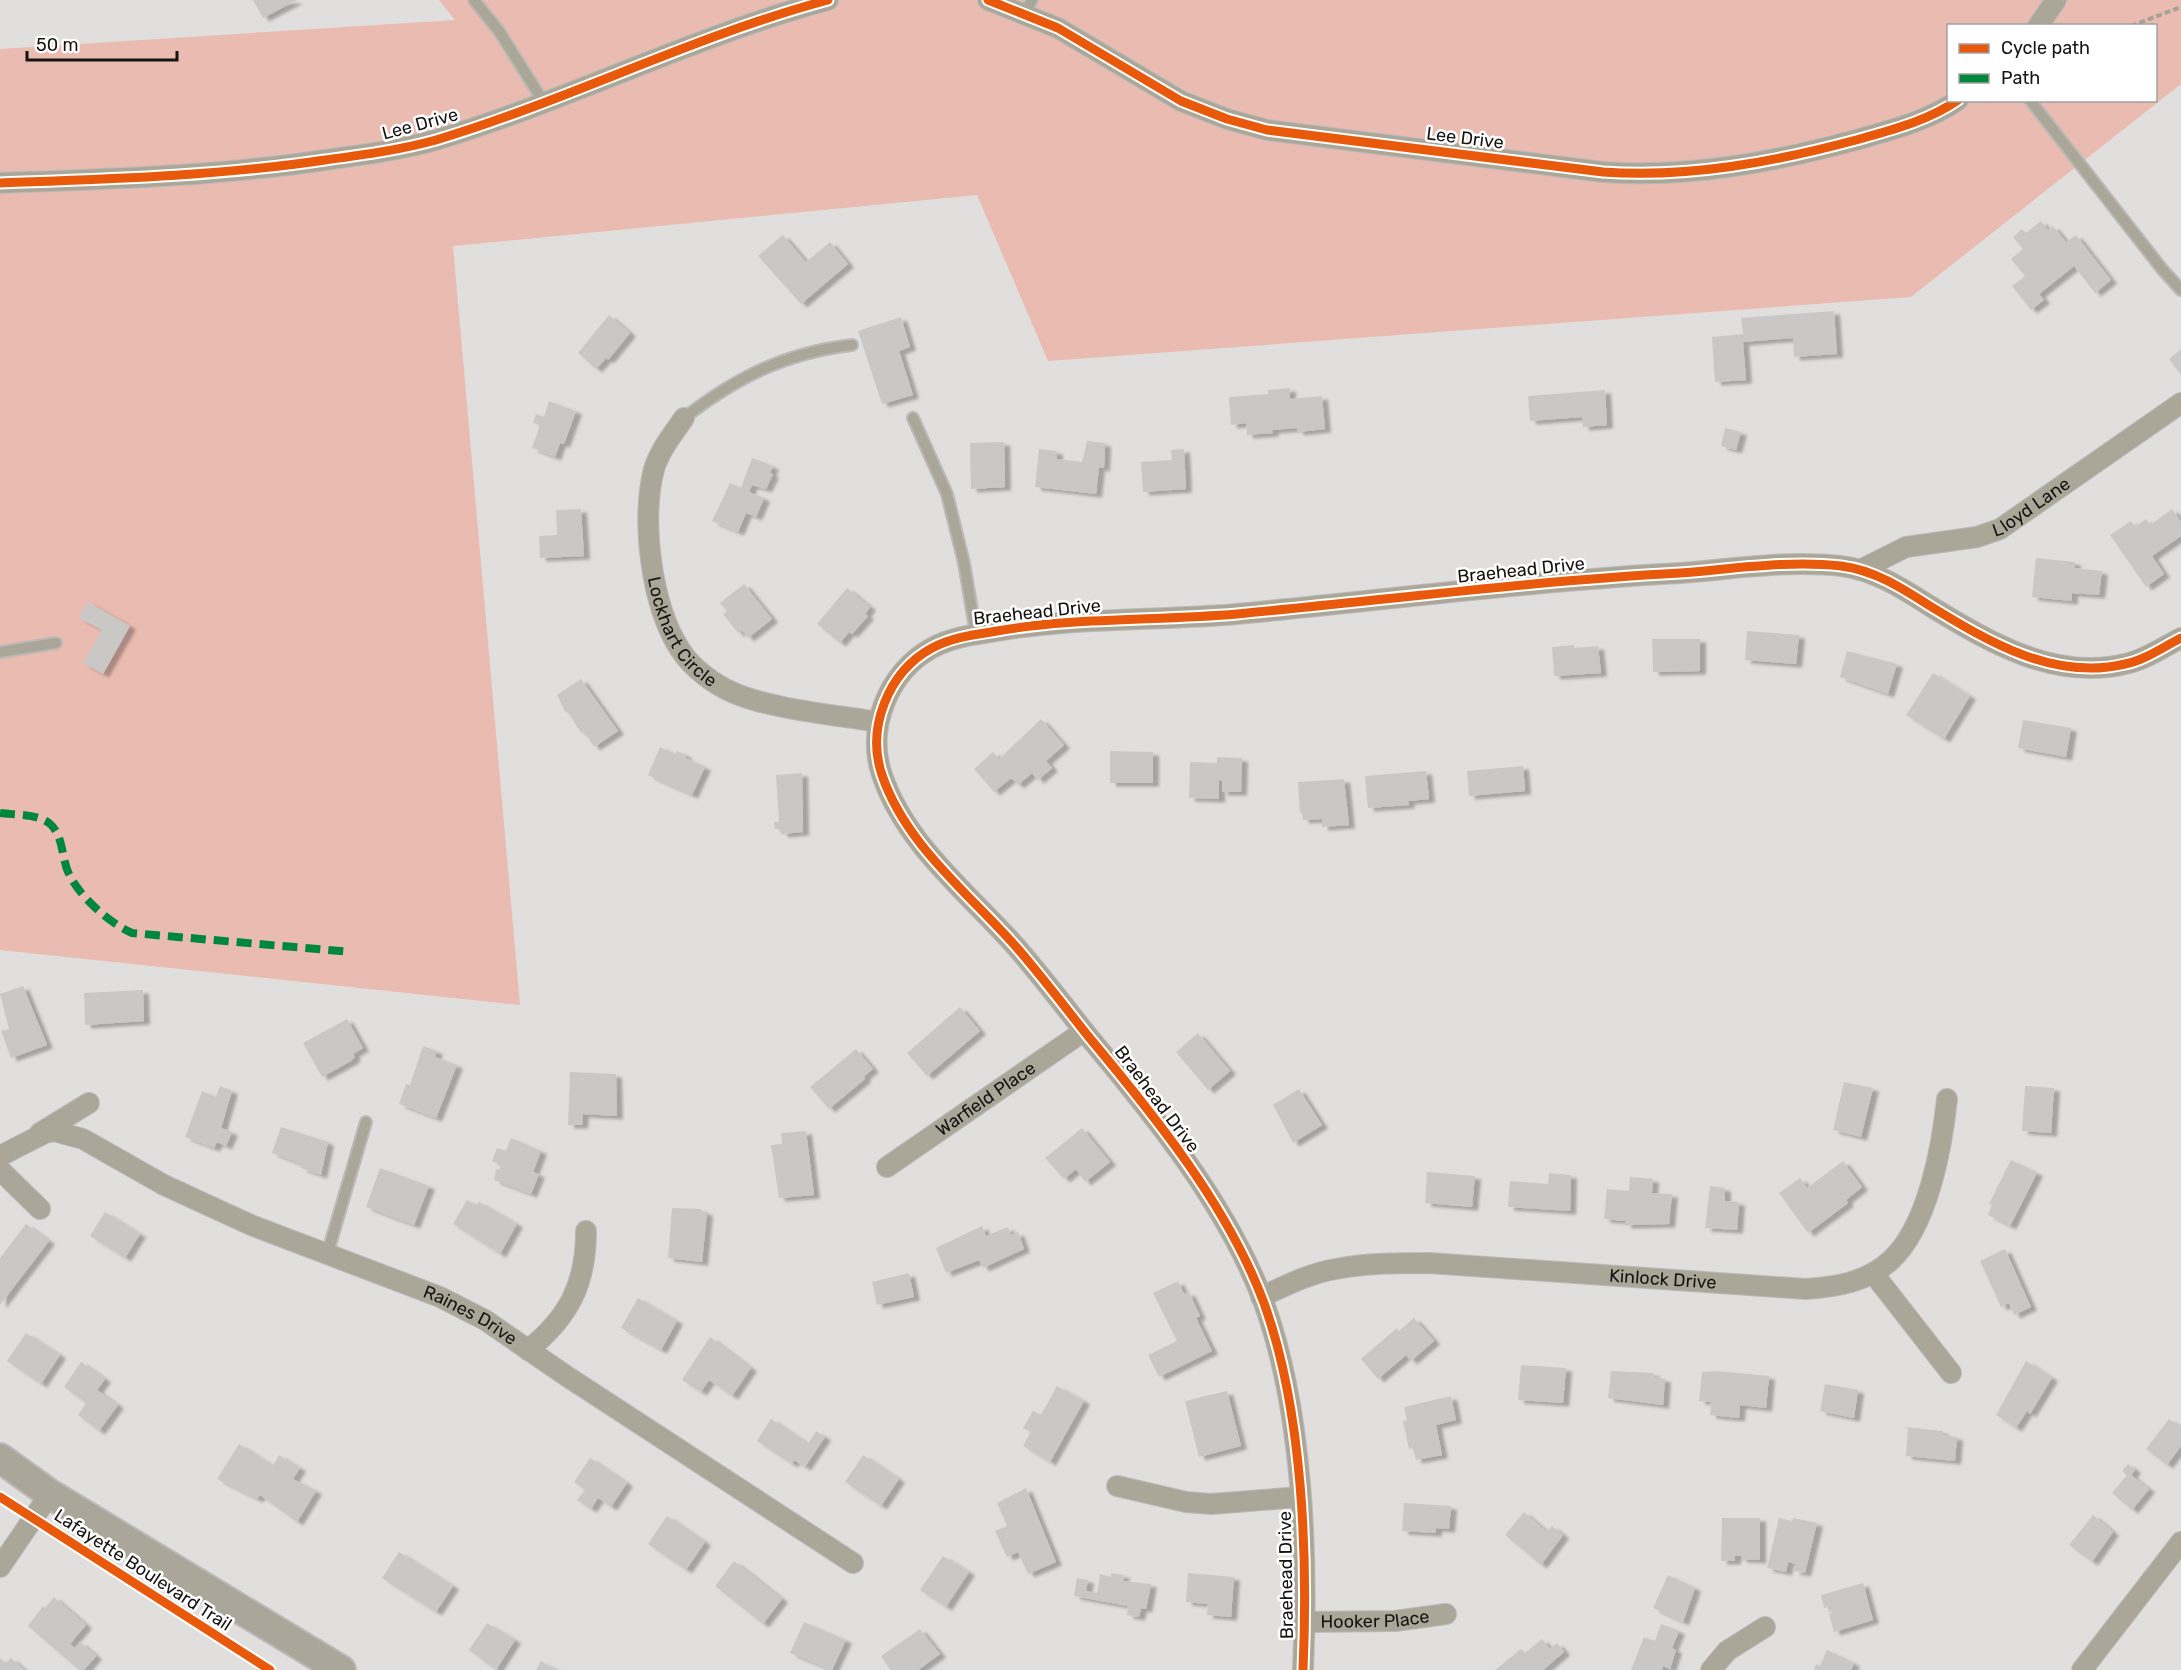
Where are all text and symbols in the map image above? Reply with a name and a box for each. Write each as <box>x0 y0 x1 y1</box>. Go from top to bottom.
scale bar <box>27 24 177 62</box>
legend <box>1947 24 2157 102</box>
text: 50 m <box>36 34 79 56</box>
text: Cycle path <box>2001 37 2090 59</box>
text: Path <box>2001 67 2040 89</box>
street label: Lee Drive <box>380 103 460 145</box>
street label: Lee Drive <box>1425 122 1505 154</box>
street label: Lloyd Lane <box>1989 473 2074 542</box>
street label: Braehead Drive <box>1456 552 1586 588</box>
street label: Lockhart Circle <box>643 575 721 692</box>
street label: Braehead Drive <box>972 594 1102 630</box>
street label: Braehead Drive <box>1110 1041 1204 1157</box>
street label: Warfield Place <box>932 1057 1040 1141</box>
street label: Kinlock Drive <box>1608 1264 1717 1294</box>
street label: Raines Drive <box>420 1281 521 1350</box>
street label: Lafayette Boulevard Trail <box>50 1504 236 1636</box>
street label: Braehead Drive <box>1274 1511 1298 1639</box>
street label: Hooker Place <box>1320 1605 1431 1633</box>

